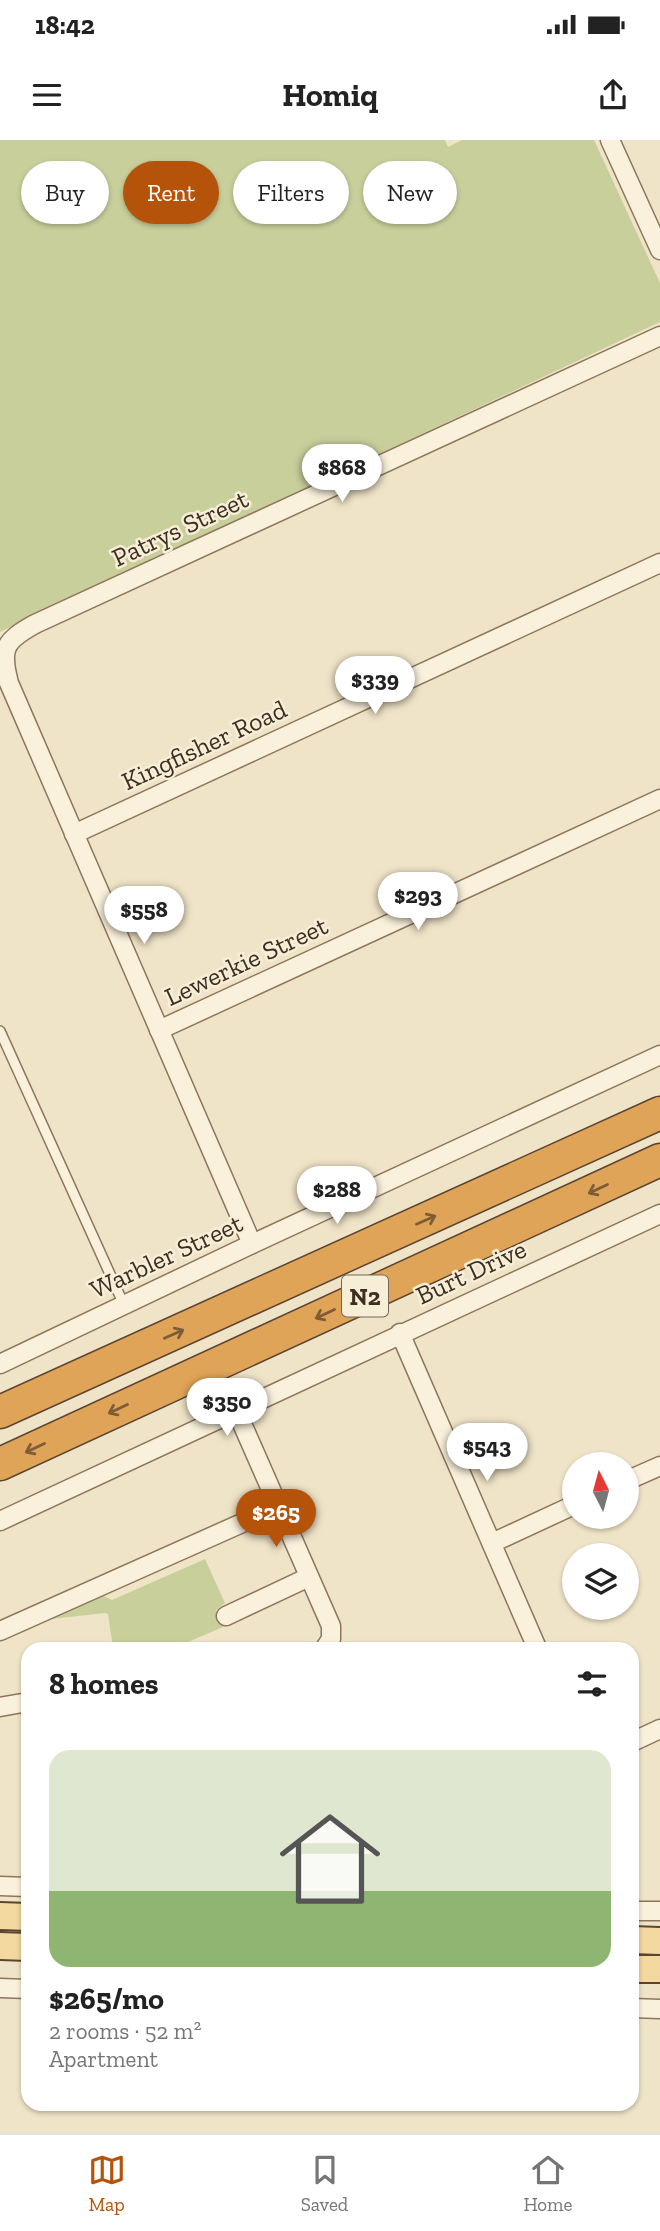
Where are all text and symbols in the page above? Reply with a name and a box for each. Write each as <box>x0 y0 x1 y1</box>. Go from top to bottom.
text: 18:42 <box>35 9 95 41</box>
icon: menu <box>28 76 66 114</box>
text: Homiq <box>282 76 378 114</box>
icon: share <box>594 76 632 114</box>
chip: Buy <box>21 161 109 224</box>
chip: Rent <box>123 161 219 224</box>
chip: Filters <box>233 161 349 224</box>
chip: New <box>363 161 457 224</box>
pin: $868 <box>301 444 383 504</box>
text: $868 <box>318 453 366 481</box>
street label: Patrys Street <box>107 482 254 573</box>
pin: $339 <box>334 656 416 716</box>
text: $339 <box>351 665 399 693</box>
street label: Kingfisher Road <box>116 693 292 797</box>
pin: $293 <box>377 872 459 932</box>
text: $293 <box>394 881 442 909</box>
pin: $558 <box>103 886 185 946</box>
text: $558 <box>120 895 168 923</box>
street label: Lewerkie Street <box>159 909 333 1013</box>
pin: $288 <box>296 1166 378 1226</box>
text: $288 <box>313 1175 361 1203</box>
one-way arrow <box>588 1182 609 1196</box>
street label: Warbler Street <box>85 1207 248 1305</box>
one-way arrow <box>415 1213 436 1226</box>
street label: Burt Drive <box>411 1233 531 1311</box>
road number: N2 <box>342 1276 388 1316</box>
one-way arrow <box>314 1308 336 1321</box>
one-way arrow <box>163 1327 184 1340</box>
pin: $350 <box>186 1378 268 1438</box>
text: $350 <box>203 1387 251 1415</box>
one-way arrow <box>108 1403 129 1417</box>
pin: $543 <box>446 1424 528 1483</box>
text: $543 <box>463 1432 511 1460</box>
one-way arrow <box>25 1441 46 1455</box>
north arrow <box>562 1452 639 1530</box>
map controls <box>562 1452 639 1620</box>
pin: $265 <box>235 1490 317 1549</box>
text: $265 <box>252 1498 300 1526</box>
button: layers <box>562 1543 639 1620</box>
icon: filters <box>573 1665 611 1703</box>
text: 8 homes <box>49 1666 158 1702</box>
icon: home <box>267 1796 393 1922</box>
text: $265/mo <box>49 1981 164 2017</box>
text: 2 rooms · 52 m² <box>49 2017 201 2045</box>
text: Apartment <box>49 2045 158 2073</box>
tab: Map <box>88 2151 126 2216</box>
tab: Saved <box>301 2151 348 2216</box>
tab: Home <box>523 2151 572 2216</box>

